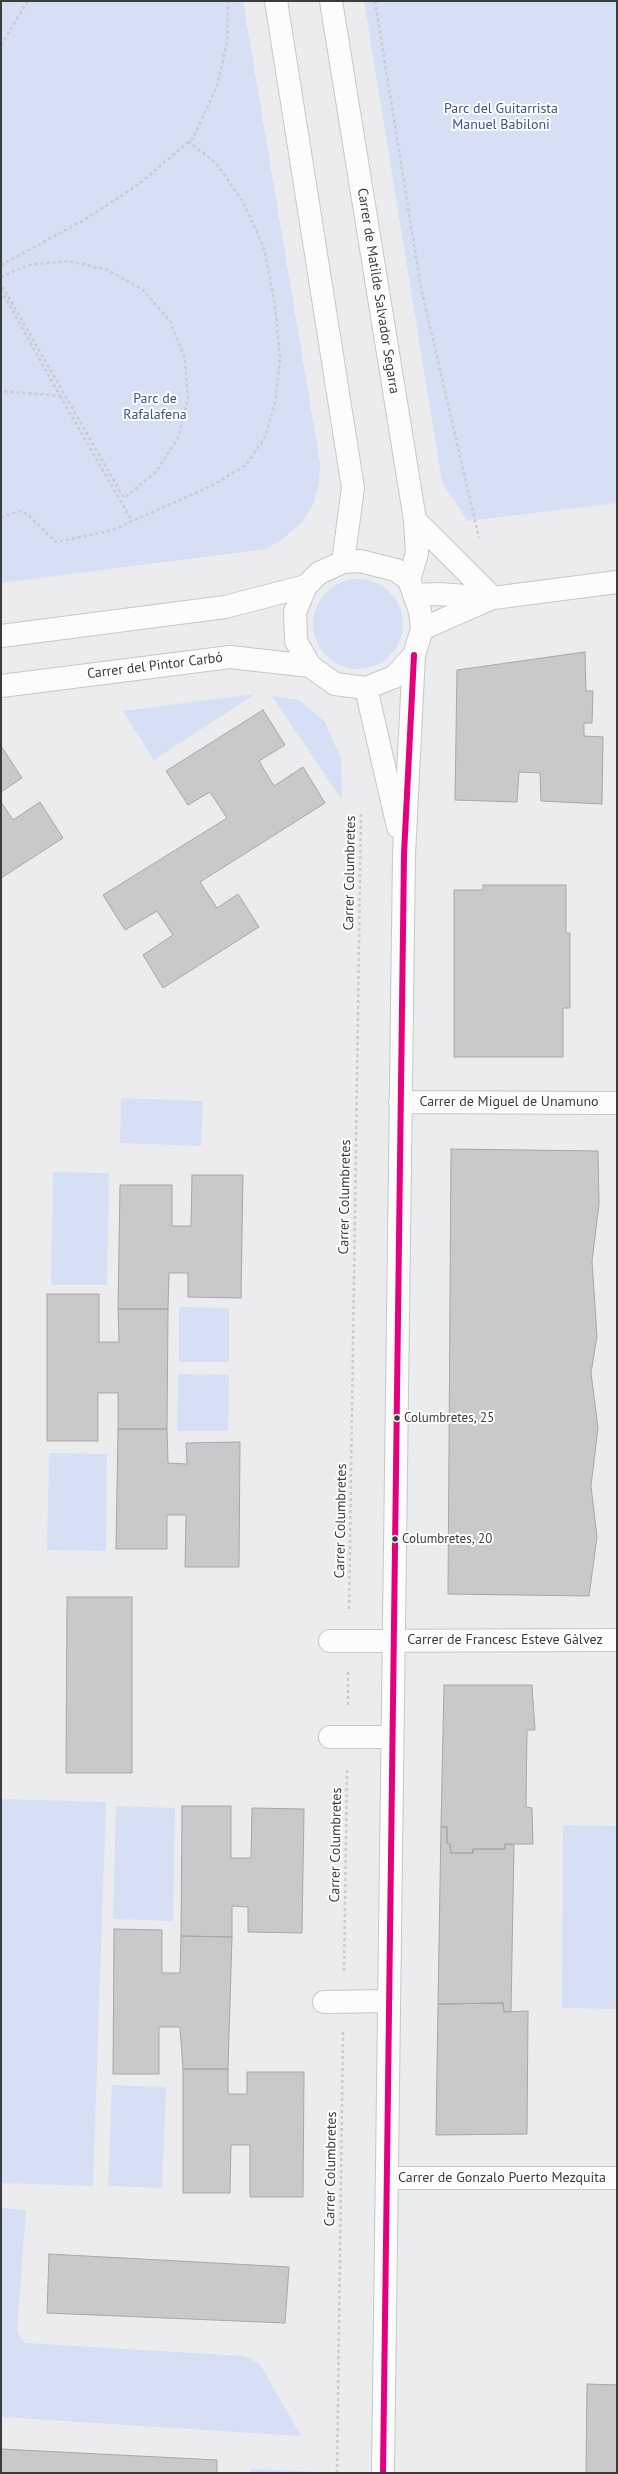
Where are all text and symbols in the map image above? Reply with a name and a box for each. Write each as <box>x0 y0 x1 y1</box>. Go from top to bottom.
park label: Parc del Guitarrista Manuel Babiloni <box>444 101 558 134</box>
street label: Carrer de Matilde Salvador Segarra <box>353 187 403 395</box>
park label: Parc de Rafalafena <box>123 391 187 424</box>
street label: Carrer del Pintor Carbó <box>86 649 224 683</box>
street label: Carrer Columbretes <box>341 815 359 931</box>
street label: Carrer de Miguel de Unamuno <box>419 1094 599 1110</box>
street label: Carrer Columbretes <box>336 1139 354 1255</box>
place label: Columbretes, 25 <box>404 1410 494 1426</box>
marker: Columbretes, 25 <box>392 1413 402 1423</box>
street label: Carrer Columbretes <box>332 1463 350 1579</box>
place label: Columbretes, 20 <box>402 1531 492 1547</box>
marker: Columbretes, 20 <box>390 1534 400 1544</box>
street label: Carrer de Francesc Esteve Gàlvez <box>407 1632 603 1648</box>
street label: Carrer Columbretes <box>327 1787 345 1903</box>
street label: Carrer Columbretes <box>322 2111 340 2227</box>
street label: Carrer de Gonzalo Puerto Mezquita <box>398 2170 606 2186</box>

